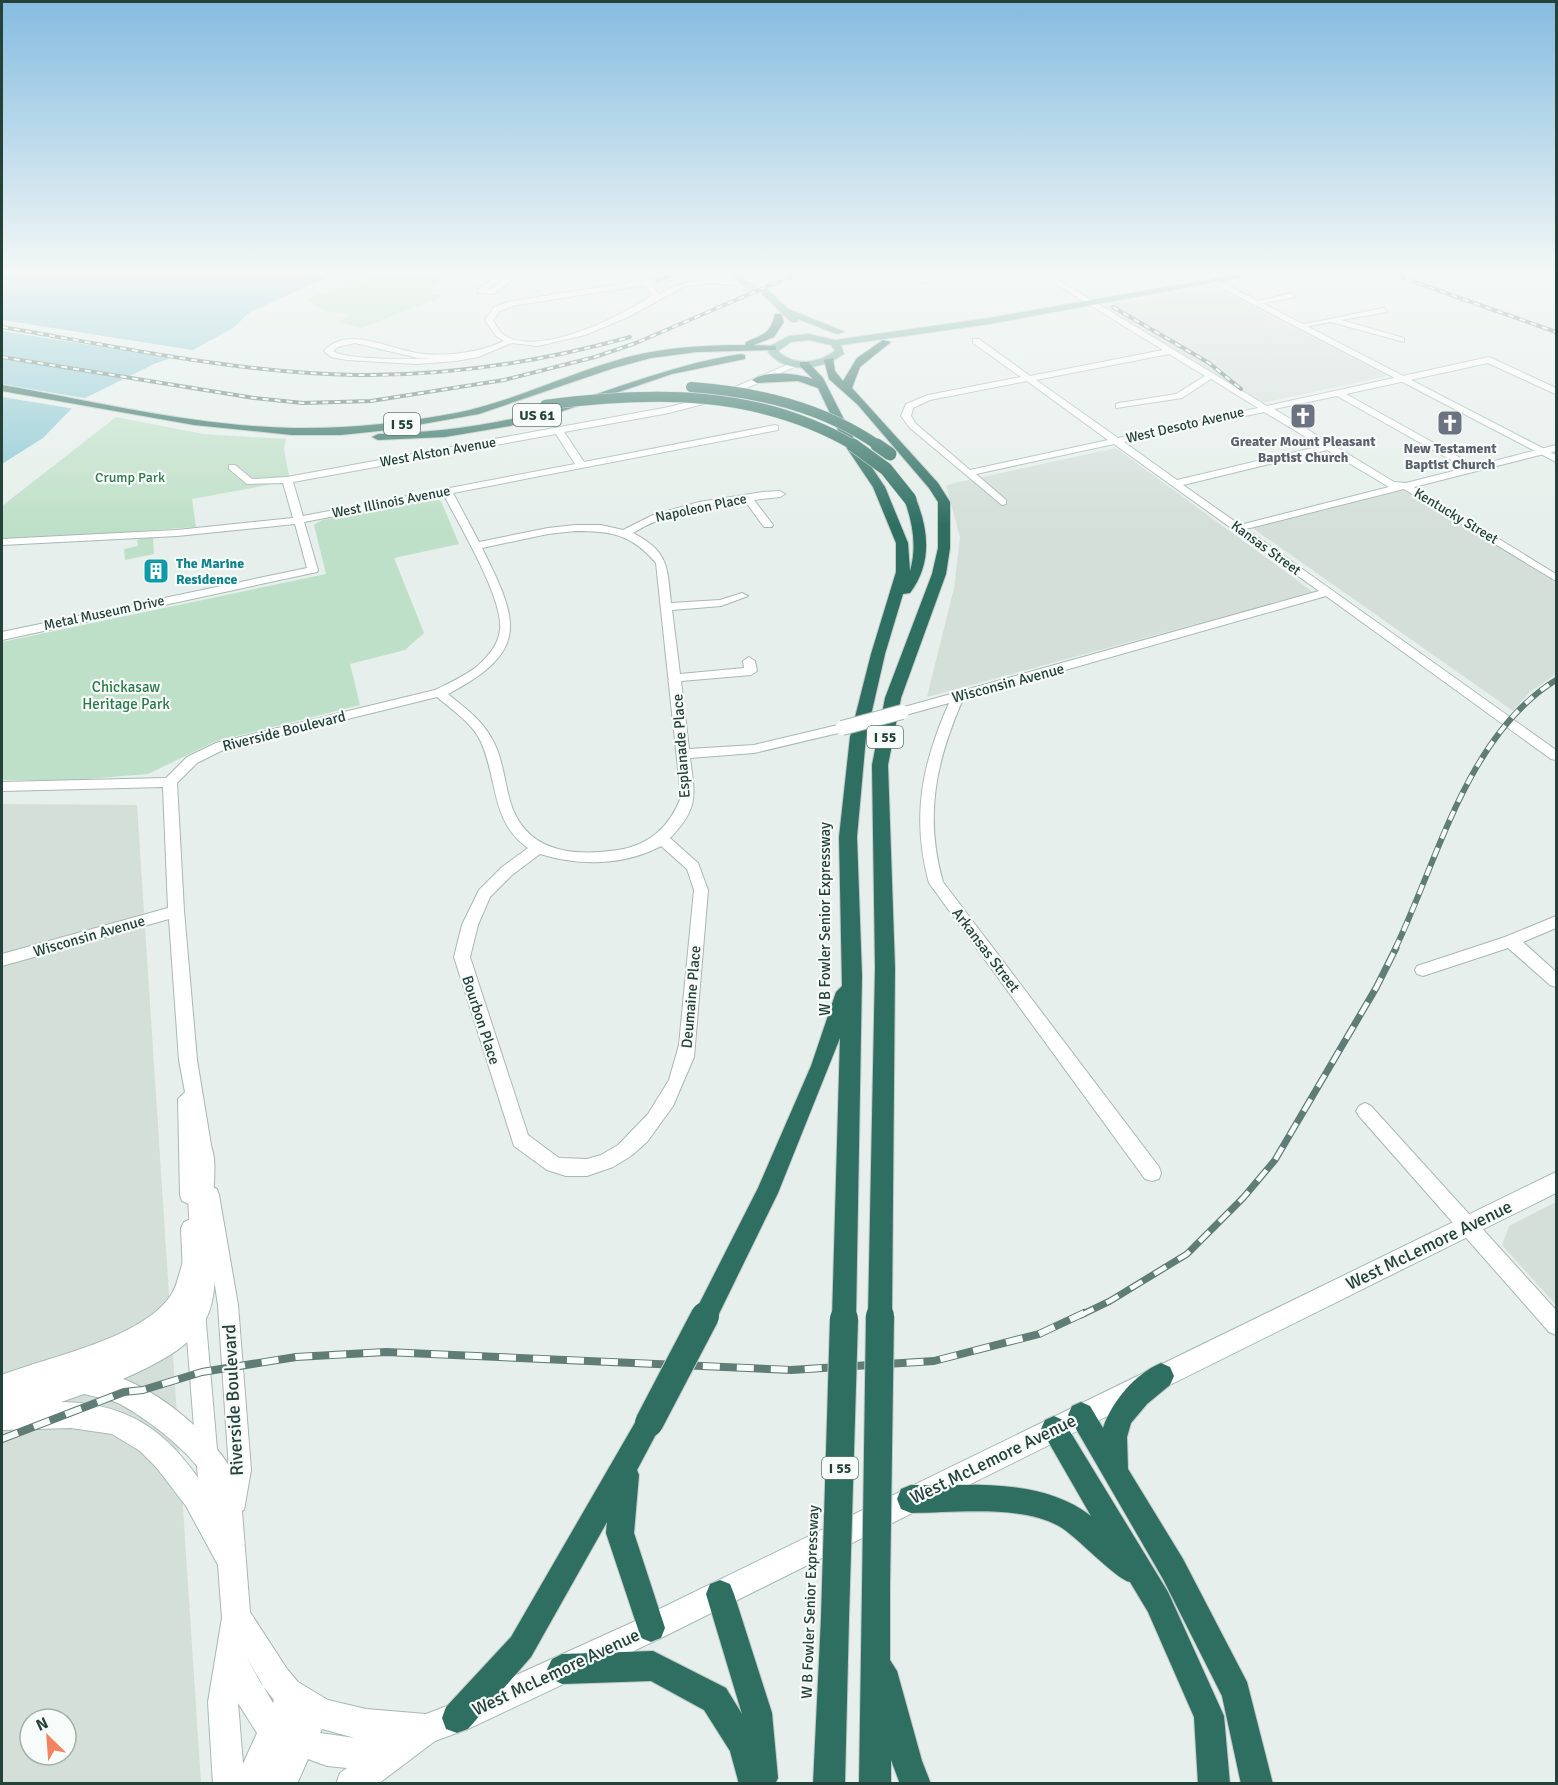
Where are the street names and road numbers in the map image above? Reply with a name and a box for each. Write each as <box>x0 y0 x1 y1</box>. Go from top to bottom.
street label: West Desoto Avenue <box>1124 403 1246 447</box>
road number: US 61 <box>513 404 561 426</box>
road number: I 55 <box>384 413 420 435</box>
street label: West Alston Avenue <box>379 433 497 471</box>
street label: West Illinois Avenue <box>330 482 452 522</box>
street label: Kentucky Street <box>1411 484 1501 548</box>
street label: Napoleon Place <box>654 490 748 526</box>
street label: Kansas Street <box>1228 517 1304 579</box>
street label: Metal Museum Drive <box>42 592 166 634</box>
street label: Wisconsin Avenue <box>950 659 1066 707</box>
street label: Esplanade Place <box>668 693 694 799</box>
street label: Riverside Boulevard <box>220 707 348 755</box>
road number: I 55 <box>867 726 903 748</box>
street label: W B Fowler Senior Expressway <box>816 822 834 1016</box>
street label: Arkansas Street <box>948 904 1024 996</box>
street label: Wisconsin Avenue <box>31 911 147 961</box>
street label: Deumaine Place <box>678 945 704 1049</box>
street label: Bourbon Place <box>458 973 504 1067</box>
street label: West McLemore Avenue <box>1342 1195 1516 1295</box>
street label: Riverside Boulevard <box>218 1324 248 1476</box>
street label: West McLemore Avenue <box>906 1409 1080 1509</box>
road number: I 55 <box>822 1457 858 1479</box>
street label: W B Fowler Senior Expressway <box>798 1505 822 1699</box>
street label: West McLemore Avenue <box>469 1624 643 1720</box>

